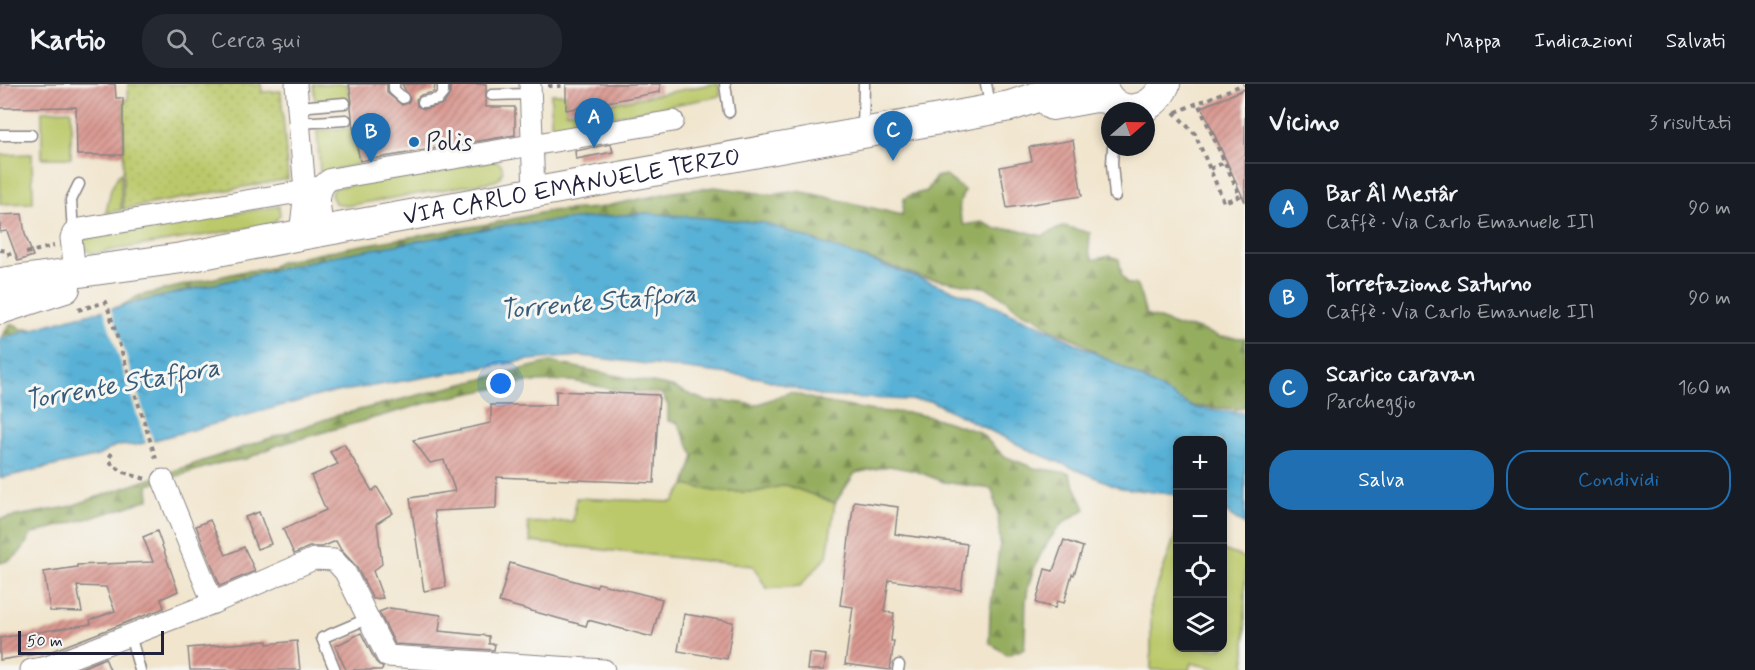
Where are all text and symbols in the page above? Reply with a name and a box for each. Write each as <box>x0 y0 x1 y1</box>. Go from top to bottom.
search box <box>142 14 562 68</box>
text: Kartio <box>30 23 106 60</box>
icon: search <box>163 25 196 58</box>
text: Cerca qui <box>211 27 301 55</box>
text: Mappa <box>1445 27 1501 55</box>
text: Indicazioni <box>1534 27 1633 55</box>
text: Salvati <box>1666 27 1725 55</box>
pin: A <box>574 98 614 148</box>
north arrow <box>1101 102 1155 156</box>
text: Vicino <box>1269 106 1339 140</box>
text: 3 risultati <box>1649 110 1731 137</box>
pin: C <box>874 112 912 161</box>
pin: B <box>352 113 391 163</box>
place label: Polis <box>426 128 473 159</box>
marker: Polis <box>407 135 421 149</box>
street label: VIA CARLO EMANUELE TERZO <box>401 141 743 233</box>
text: Bar Âl Mestâr <box>1326 181 1458 209</box>
text: A <box>1282 195 1295 222</box>
text: 90 m <box>1688 195 1731 222</box>
text: Caffè · Via Carlo Emanuele III <box>1326 209 1595 236</box>
text: Torrefazione Saturno <box>1326 271 1532 299</box>
water label: Torrente Staffora <box>498 277 698 331</box>
text: B <box>1282 285 1295 312</box>
text: 90 m <box>1688 285 1731 312</box>
text: Caffè · Via Carlo Emanuele III <box>1326 299 1595 326</box>
water label: Torrente Staffora <box>22 351 223 421</box>
text: Scarico caravan <box>1326 361 1475 389</box>
your location <box>486 369 515 398</box>
text: C <box>1281 375 1296 402</box>
text: 160 m <box>1678 375 1731 402</box>
text: Parcheggio <box>1326 389 1416 416</box>
map controls <box>1173 436 1227 652</box>
button: + <box>1173 436 1227 490</box>
button: Salva <box>1269 450 1494 510</box>
button: Condividi <box>1506 450 1731 510</box>
button: − <box>1173 490 1227 544</box>
button: locate <box>1173 544 1227 598</box>
button: layers <box>1173 598 1227 652</box>
scale bar <box>18 628 164 656</box>
text: 50 m <box>27 631 63 652</box>

